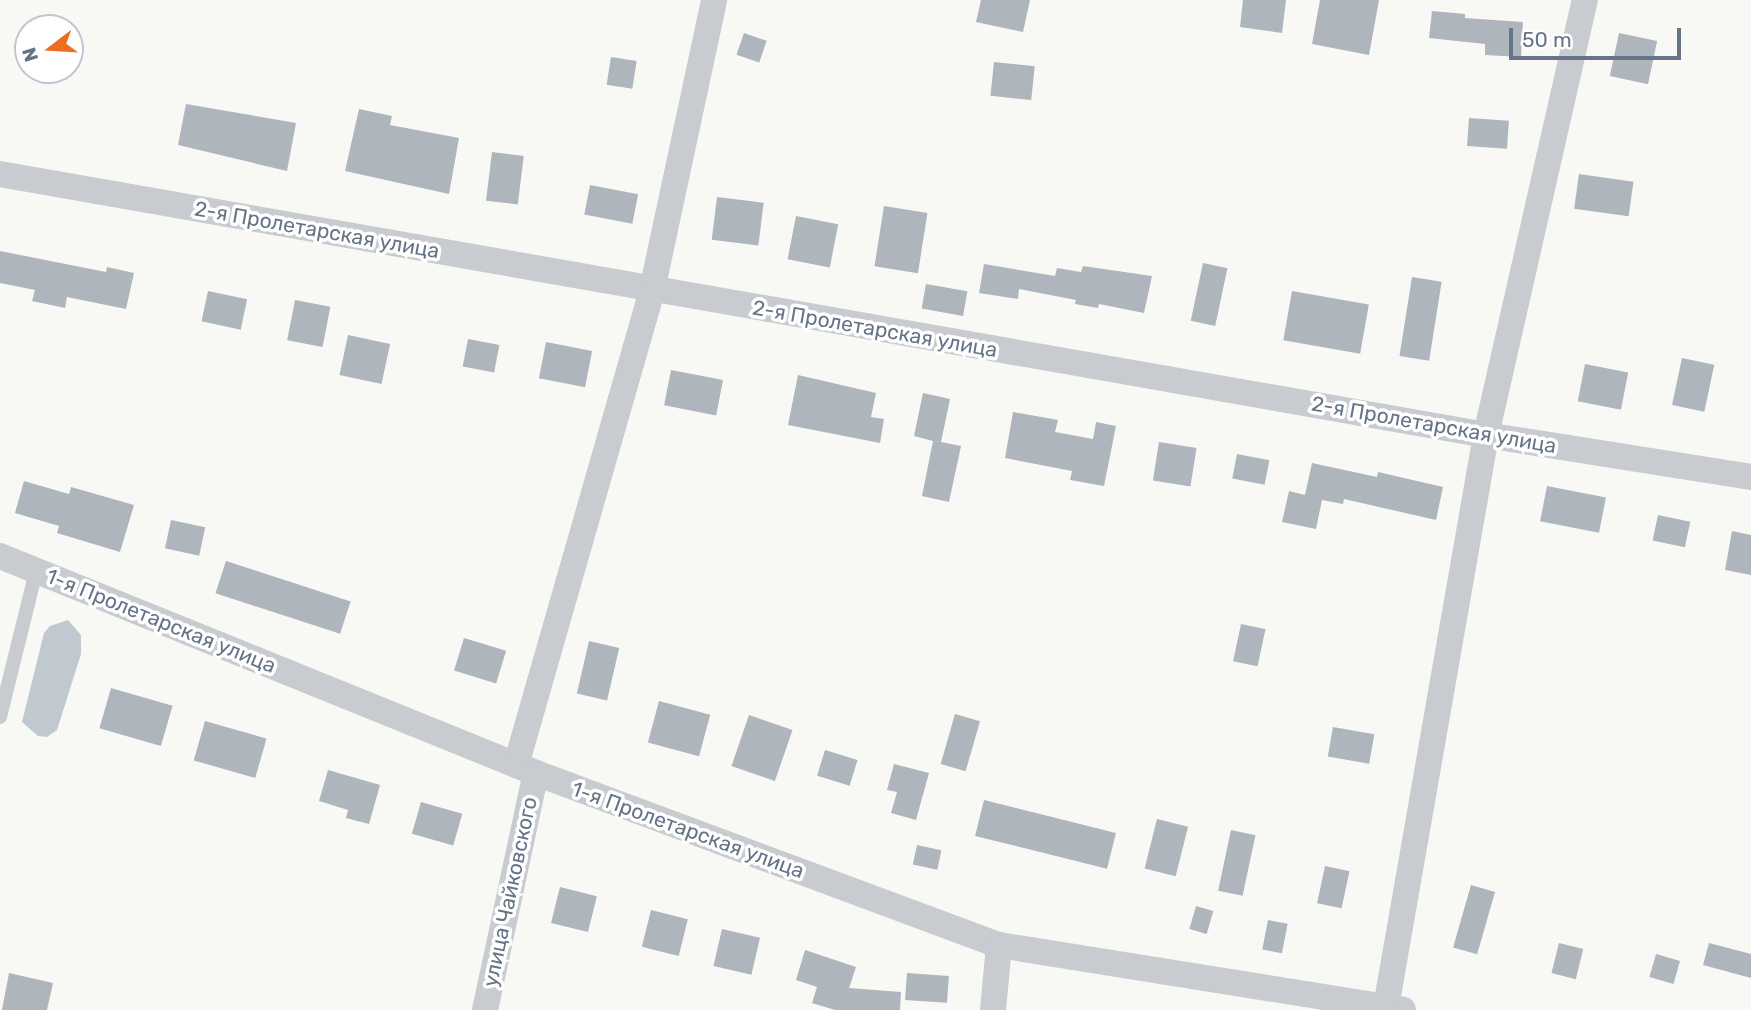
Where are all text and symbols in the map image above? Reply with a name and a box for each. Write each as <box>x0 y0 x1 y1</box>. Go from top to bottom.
north arrow <box>14 14 84 84</box>
scale bar <box>1513 14 1684 58</box>
text: 50 m <box>1522 27 1572 52</box>
text: N <box>17 45 43 65</box>
street label: 2-я Пролетарская улица <box>193 196 441 264</box>
street label: 2-я Пролетарская улица <box>751 295 999 363</box>
street label: 2-я Пролетарская улица <box>1310 391 1558 459</box>
street label: 1-я Пролетарская улица <box>43 563 279 679</box>
street label: 1-я Пролетарская улица <box>568 776 808 884</box>
street label: улица Чайковского <box>478 795 542 989</box>

